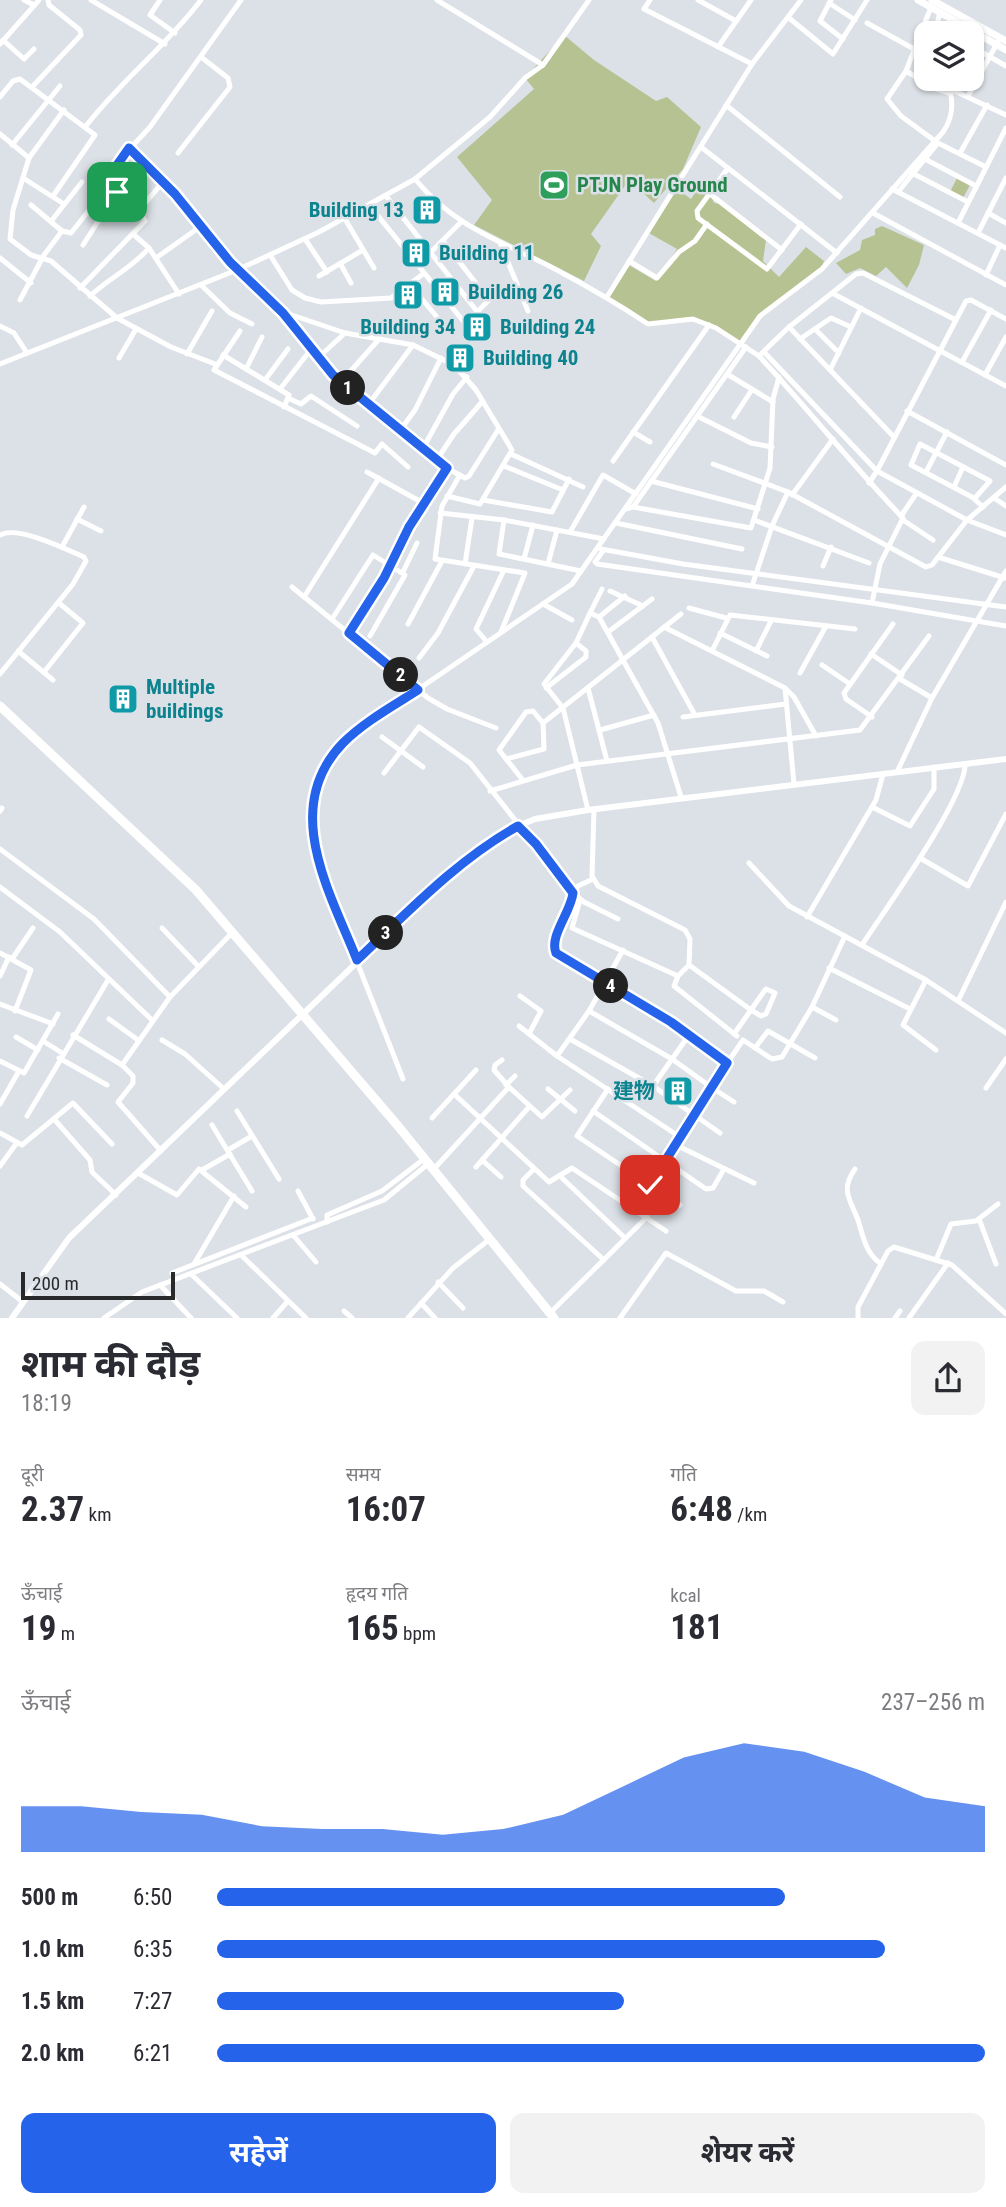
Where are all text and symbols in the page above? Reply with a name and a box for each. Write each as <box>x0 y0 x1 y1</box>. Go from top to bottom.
map controls <box>914 21 984 91</box>
button: layers <box>914 21 984 91</box>
pin <box>87 162 147 222</box>
sports icon: PTJN Play Ground <box>537 168 571 202</box>
icon: arrive <box>98 173 136 211</box>
place label: PTJN Play Ground <box>577 173 728 197</box>
building icon: Building 13 <box>410 193 444 227</box>
place label: Building 13 <box>309 198 404 222</box>
building icon: Building 11 <box>399 236 433 270</box>
place label: Building 11 <box>439 241 534 265</box>
building icon: Building 26 <box>428 275 462 309</box>
building icon: Building 34 <box>391 278 425 312</box>
place label: Building 26 <box>468 280 563 304</box>
building icon: Building 24 <box>460 310 494 344</box>
place label: Building 34 <box>360 315 456 339</box>
place label: Building 24 <box>500 315 595 339</box>
building icon: Building 40 <box>443 341 477 375</box>
place label: Building 40 <box>483 346 578 370</box>
pin: 1 <box>330 370 366 406</box>
text: 1 <box>343 376 352 399</box>
pin: 2 <box>384 658 418 692</box>
text: 2 <box>396 663 405 686</box>
place label: Multiple buildings <box>146 675 223 723</box>
building icon: Multiple buildings <box>106 682 140 716</box>
pin: 3 <box>368 916 404 950</box>
text: 3 <box>381 921 390 944</box>
pin: 4 <box>594 968 628 1004</box>
text: 4 <box>606 974 615 997</box>
building icon: 建物 <box>661 1074 695 1108</box>
place label: 建物 <box>613 1079 655 1103</box>
pin <box>620 1155 680 1215</box>
icon: check <box>631 1166 669 1204</box>
scale bar <box>21 1269 175 1301</box>
text: 200 m <box>32 1272 79 1295</box>
button: share <box>911 1341 985 1415</box>
text: शाम की दौड़ <box>21 1342 200 1386</box>
text: 18:19 <box>21 1390 72 1417</box>
text: दूरी <box>21 1463 44 1486</box>
text: समय <box>346 1463 381 1486</box>
text: गति <box>670 1463 697 1486</box>
text: 2.37 <box>21 1489 84 1530</box>
text: 16:07 <box>346 1489 426 1530</box>
text: 6:48 <box>670 1489 733 1530</box>
text: km <box>84 1503 111 1526</box>
text: /km <box>733 1503 767 1526</box>
text: ऊँचाई <box>21 1582 62 1605</box>
text: हृदय गति <box>346 1582 408 1605</box>
text: kcal <box>670 1584 701 1607</box>
text: 181 <box>670 1607 723 1648</box>
text: 19 <box>21 1608 56 1649</box>
text: 165 <box>346 1608 399 1649</box>
text: m <box>56 1622 75 1645</box>
text: bpm <box>399 1622 436 1645</box>
text: ऊँचाई <box>21 1689 71 1716</box>
text: 237–256 m <box>881 1689 985 1716</box>
text: 500 m <box>21 1884 78 1911</box>
text: 6:50 <box>133 1884 172 1911</box>
text: 1.0 km <box>21 1936 84 1963</box>
text: 6:35 <box>133 1936 172 1963</box>
text: 1.5 km <box>21 1988 84 2015</box>
text: 7:27 <box>133 1988 172 2015</box>
text: 2.0 km <box>21 2040 84 2067</box>
text: 6:21 <box>133 2040 172 2067</box>
button: सहेजें <box>21 2113 496 2193</box>
button: शेयर करें <box>510 2113 985 2193</box>

